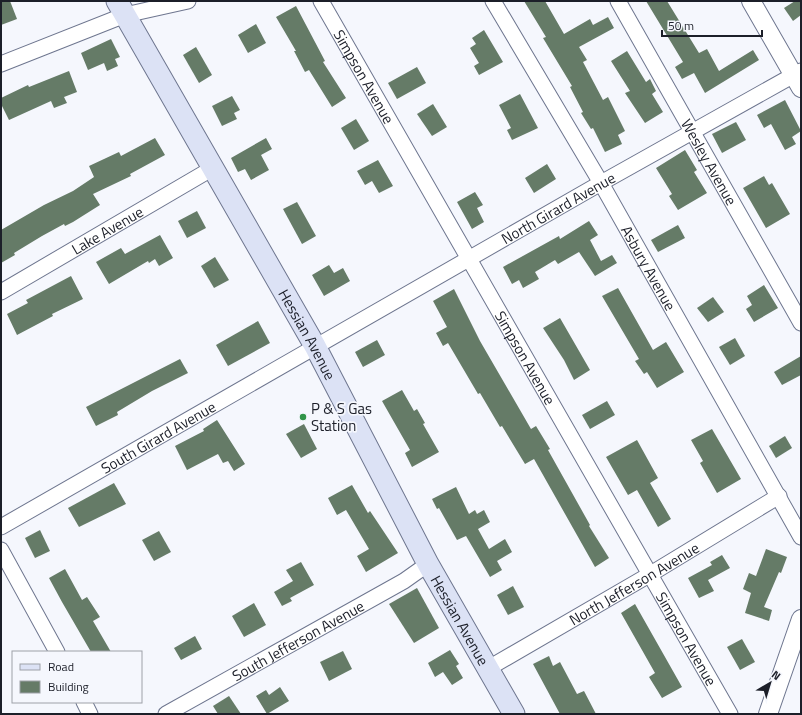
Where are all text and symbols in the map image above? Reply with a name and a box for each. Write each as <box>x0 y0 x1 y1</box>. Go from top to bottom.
scale bar <box>662 12 762 38</box>
text: 50 m <box>668 16 694 35</box>
street label: Simpson Avenue <box>328 25 400 128</box>
street label: Wesley Avenue <box>676 114 743 209</box>
street label: North Girard Avenue <box>497 166 619 250</box>
street label: Lake Avenue <box>67 200 147 260</box>
street label: Asbury Avenue <box>616 221 682 315</box>
street label: Hessian Avenue <box>273 285 342 384</box>
street label: Simpson Avenue <box>489 306 562 409</box>
street label: South Girard Avenue <box>96 395 220 479</box>
place label: P & S Gas Station <box>311 397 372 437</box>
marker: P & S Gas Station <box>298 412 308 422</box>
street label: North Jefferson Avenue <box>564 536 703 631</box>
street label: Hessian Avenue <box>425 571 495 670</box>
street label: Simpson Avenue <box>651 587 723 690</box>
street label: South Jefferson Avenue <box>227 594 368 687</box>
legend <box>12 651 142 703</box>
text: Road <box>48 657 74 676</box>
north arrow <box>750 663 790 703</box>
text: N <box>768 666 784 684</box>
text: Building <box>48 677 89 696</box>

